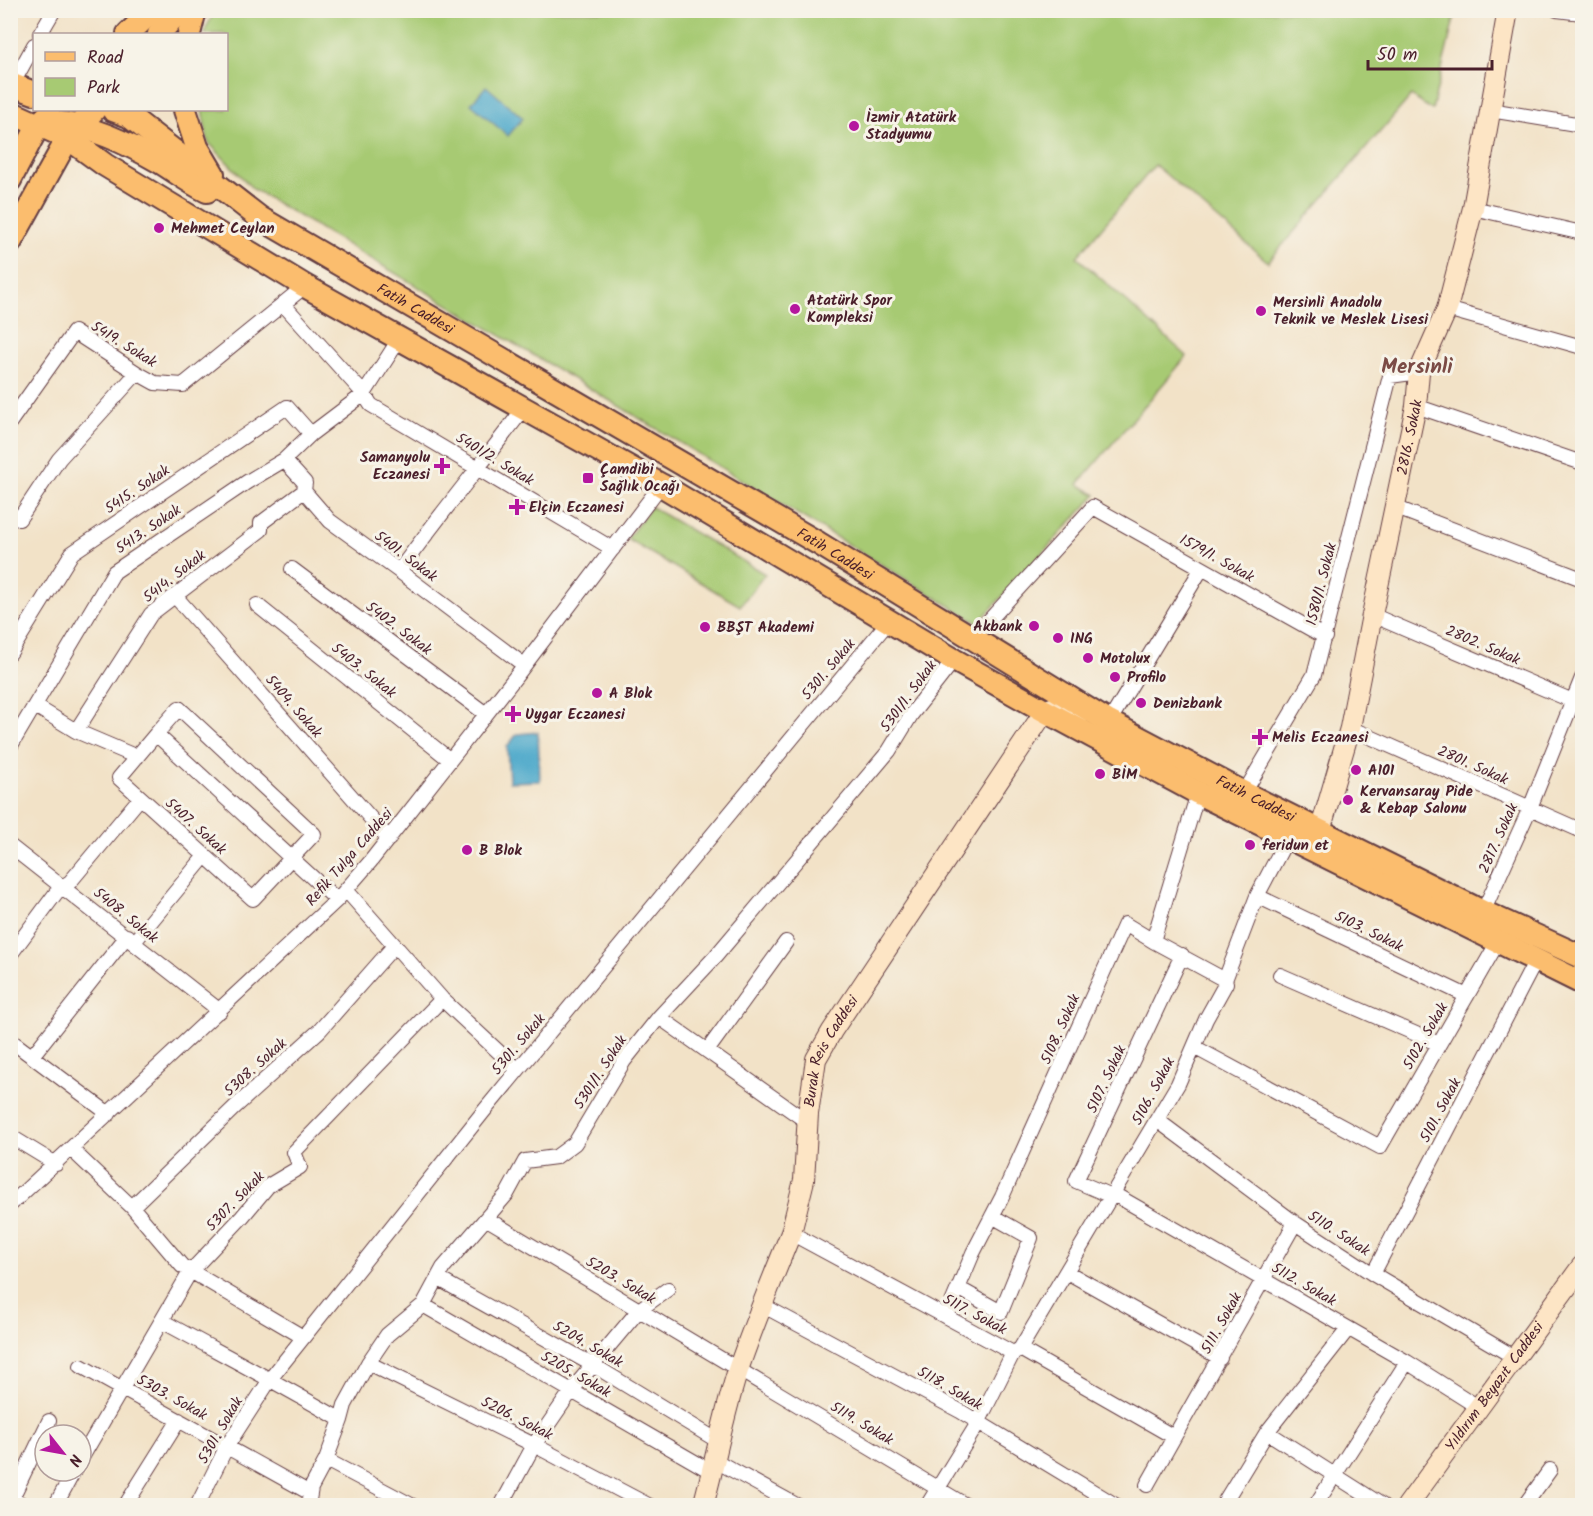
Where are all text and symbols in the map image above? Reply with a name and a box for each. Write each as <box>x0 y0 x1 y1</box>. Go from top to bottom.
legend <box>33 33 228 111</box>
scale bar <box>1368 33 1492 71</box>
text: 50 m <box>1377 41 1417 70</box>
text: Road <box>87 44 124 73</box>
text: Park <box>87 74 120 103</box>
place label: İzmir Atatürk Stadyumu <box>866 106 956 147</box>
marker: İzmir Atatürk Stadyumu <box>847 119 861 133</box>
place label: Mehmet Ceylan <box>171 217 275 241</box>
marker: Mehmet Ceylan <box>152 221 166 235</box>
street label: Fatih Caddesi <box>372 277 459 342</box>
place label: Atatürk Spor Kompleksi <box>807 289 893 330</box>
place label: Mersinli Anadolu Teknik ve Meslek Lisesi <box>1273 291 1429 332</box>
marker: Atatürk Spor Kompleksi <box>788 302 802 316</box>
marker: Mersinli Anadolu Teknik ve Meslek Lisesi <box>1254 304 1268 318</box>
street label: 5419. Sokak <box>86 315 162 375</box>
district label: Mersinli <box>1381 351 1453 384</box>
street label: 2816. Sokak <box>1391 398 1430 477</box>
street label: 5401/2. Sokak <box>451 427 539 493</box>
place label: Samanyolu Eczanesi <box>360 446 431 487</box>
place label: Çamdibi Sağlık Ocağı <box>600 458 679 499</box>
street label: 5415. Sokak <box>100 459 176 521</box>
marker: Samanyolu Eczanesi <box>435 459 449 473</box>
marker: Çamdibi Sağlık Ocağı <box>581 471 595 485</box>
place label: Elçin Eczanesi <box>529 496 625 520</box>
street label: 5413. Sokak <box>111 498 187 561</box>
marker: Elçin Eczanesi <box>510 500 524 514</box>
street label: Fatih Caddesi <box>792 522 879 588</box>
street label: 5401. Sokak <box>369 525 443 589</box>
street label: 1579/1. Sokak <box>1175 528 1259 590</box>
street label: 1580/1. Sokak <box>1300 539 1344 628</box>
street label: 5414. Sokak <box>138 544 212 609</box>
street label: 5402. Sokak <box>360 596 438 662</box>
place label: Akbank <box>973 615 1023 639</box>
place label: BBŞT Akademi <box>717 616 815 640</box>
marker: Akbank <box>1027 619 1041 633</box>
street label: 2802. Sokak <box>1441 619 1525 673</box>
marker: BBŞT Akademi <box>698 620 712 634</box>
place label: ING <box>1070 627 1093 651</box>
marker: ING <box>1051 631 1065 645</box>
street label: 5301. Sokak <box>796 633 862 706</box>
street label: 5403. Sokak <box>326 637 402 705</box>
place label: Motolux <box>1100 647 1151 671</box>
marker: Motolux <box>1081 651 1095 665</box>
street label: 5301/1. Sokak <box>874 655 944 738</box>
place label: Profilo <box>1127 666 1166 690</box>
street label: 5404. Sokak <box>259 670 328 745</box>
marker: Profilo <box>1108 670 1122 684</box>
place label: A Blok <box>609 682 652 706</box>
marker: A Blok <box>590 686 604 700</box>
place label: Denizbank <box>1153 692 1222 716</box>
marker: Denizbank <box>1134 696 1148 710</box>
place label: Uygar Eczanesi <box>525 703 626 727</box>
marker: Uygar Eczanesi <box>506 707 520 721</box>
place label: Melis Eczanesi <box>1272 726 1369 750</box>
marker: Melis Eczanesi <box>1253 730 1267 744</box>
street label: 2801. Sokak <box>1433 740 1513 793</box>
place label: A101 <box>1368 759 1395 783</box>
place label: BİM <box>1112 763 1138 787</box>
marker: A101 <box>1349 763 1363 777</box>
marker: BİM <box>1093 767 1107 781</box>
street label: Fatih Caddesi <box>1211 769 1300 830</box>
place label: Kervansaray Pide & Kebap Salonu <box>1360 780 1474 821</box>
street label: 5407. Sokak <box>159 792 232 862</box>
marker: Kervansaray Pide & Kebap Salonu <box>1341 793 1355 807</box>
street label: 2817. Sokak <box>1473 798 1525 877</box>
street label: Refik Tulga Caddesi <box>300 802 400 912</box>
place label: feridun et <box>1262 834 1329 858</box>
marker: feridun et <box>1243 838 1257 852</box>
place label: B Blok <box>479 839 522 863</box>
marker: B Blok <box>460 843 474 857</box>
street label: 5408. Sokak <box>87 882 164 950</box>
street label: 5103. Sokak <box>1330 905 1408 959</box>
street label: Burak Reis Caddesi <box>798 990 866 1109</box>
street label: 5108. Sokak <box>1035 990 1087 1068</box>
street label: 5102. Sokak <box>1397 997 1455 1075</box>
street label: 5301. Sokak <box>486 1008 552 1081</box>
street label: 5301/1. Sokak <box>568 1030 634 1114</box>
street label: 5308. Sokak <box>218 1032 294 1103</box>
street label: 5107. Sokak <box>1081 1041 1134 1117</box>
street label: 5106. Sokak <box>1126 1052 1182 1130</box>
street label: 5101. Sokak <box>1414 1073 1468 1147</box>
street label: 5307. Sokak <box>201 1165 272 1238</box>
street label: 5110. Sokak <box>1302 1205 1375 1264</box>
street label: 5203. Sokak <box>581 1250 661 1312</box>
street label: 5112. Sokak <box>1266 1257 1341 1314</box>
street label: 5111. Sokak <box>1195 1287 1249 1359</box>
street label: 5117. Sokak <box>938 1288 1012 1342</box>
street label: 5204. Sokak <box>548 1315 628 1375</box>
street label: Yıldırım Beyazıt Caddesi <box>1440 1316 1551 1457</box>
street label: 5205. Sokak <box>536 1345 616 1405</box>
street label: 5118. Sokak <box>912 1360 987 1418</box>
street label: 5303. Sokak <box>132 1368 212 1428</box>
street label: 5206. Sokak <box>476 1390 558 1448</box>
street label: 5301. Sokak <box>192 1392 250 1469</box>
street label: 5119. Sokak <box>825 1395 899 1453</box>
north arrow <box>33 1423 93 1483</box>
text: N <box>61 1449 88 1471</box>

